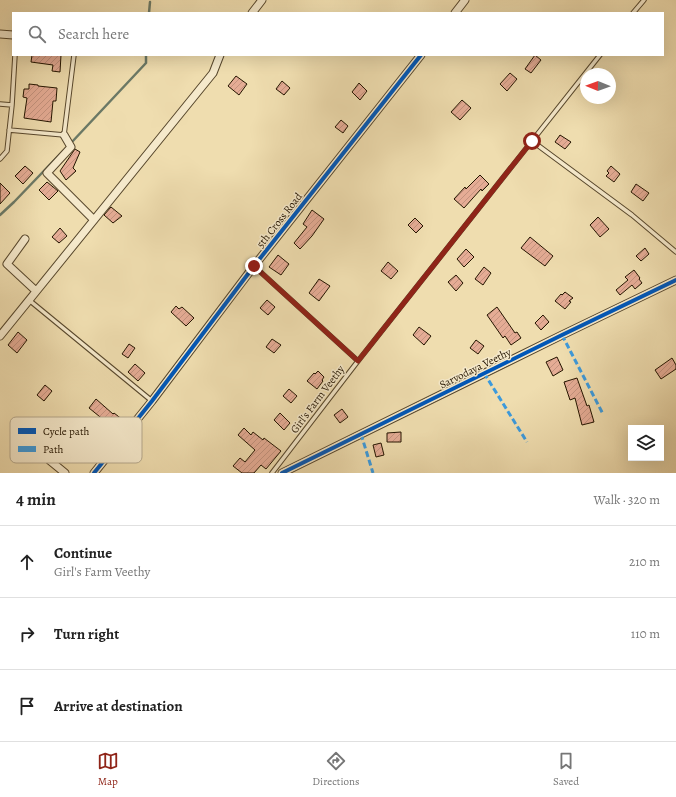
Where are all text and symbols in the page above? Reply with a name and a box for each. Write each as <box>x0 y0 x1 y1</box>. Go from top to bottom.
search box <box>12 12 664 56</box>
icon: search <box>26 23 48 45</box>
text: Search here <box>58 24 129 44</box>
north arrow <box>580 68 616 104</box>
route start <box>523 132 541 150</box>
street label: 5th Cross Road <box>253 189 306 251</box>
route end <box>245 257 263 275</box>
street label: Sarvodaya Veethy <box>437 345 514 392</box>
street label: Girl's Farm Veethy <box>287 362 348 436</box>
legend <box>10 417 142 463</box>
text: Cycle path <box>43 424 90 439</box>
map controls <box>628 425 664 461</box>
button: layers <box>628 425 664 461</box>
text: Path <box>43 442 64 457</box>
text: 4 min <box>16 488 56 511</box>
text: Walk · 320 m <box>594 491 660 508</box>
text: Continue <box>54 543 112 563</box>
icon: ahead <box>16 551 38 573</box>
text: 210 m <box>629 553 660 570</box>
text: Girl's Farm Veethy <box>54 563 150 580</box>
icon: right <box>16 623 38 645</box>
text: Turn right <box>54 624 119 644</box>
text: 110 m <box>631 625 660 642</box>
icon: arrive <box>16 695 38 717</box>
text: Arrive at destination <box>54 696 183 716</box>
tab: Map <box>97 750 119 789</box>
tab: Directions <box>312 750 360 789</box>
tab: Saved <box>553 750 579 789</box>

